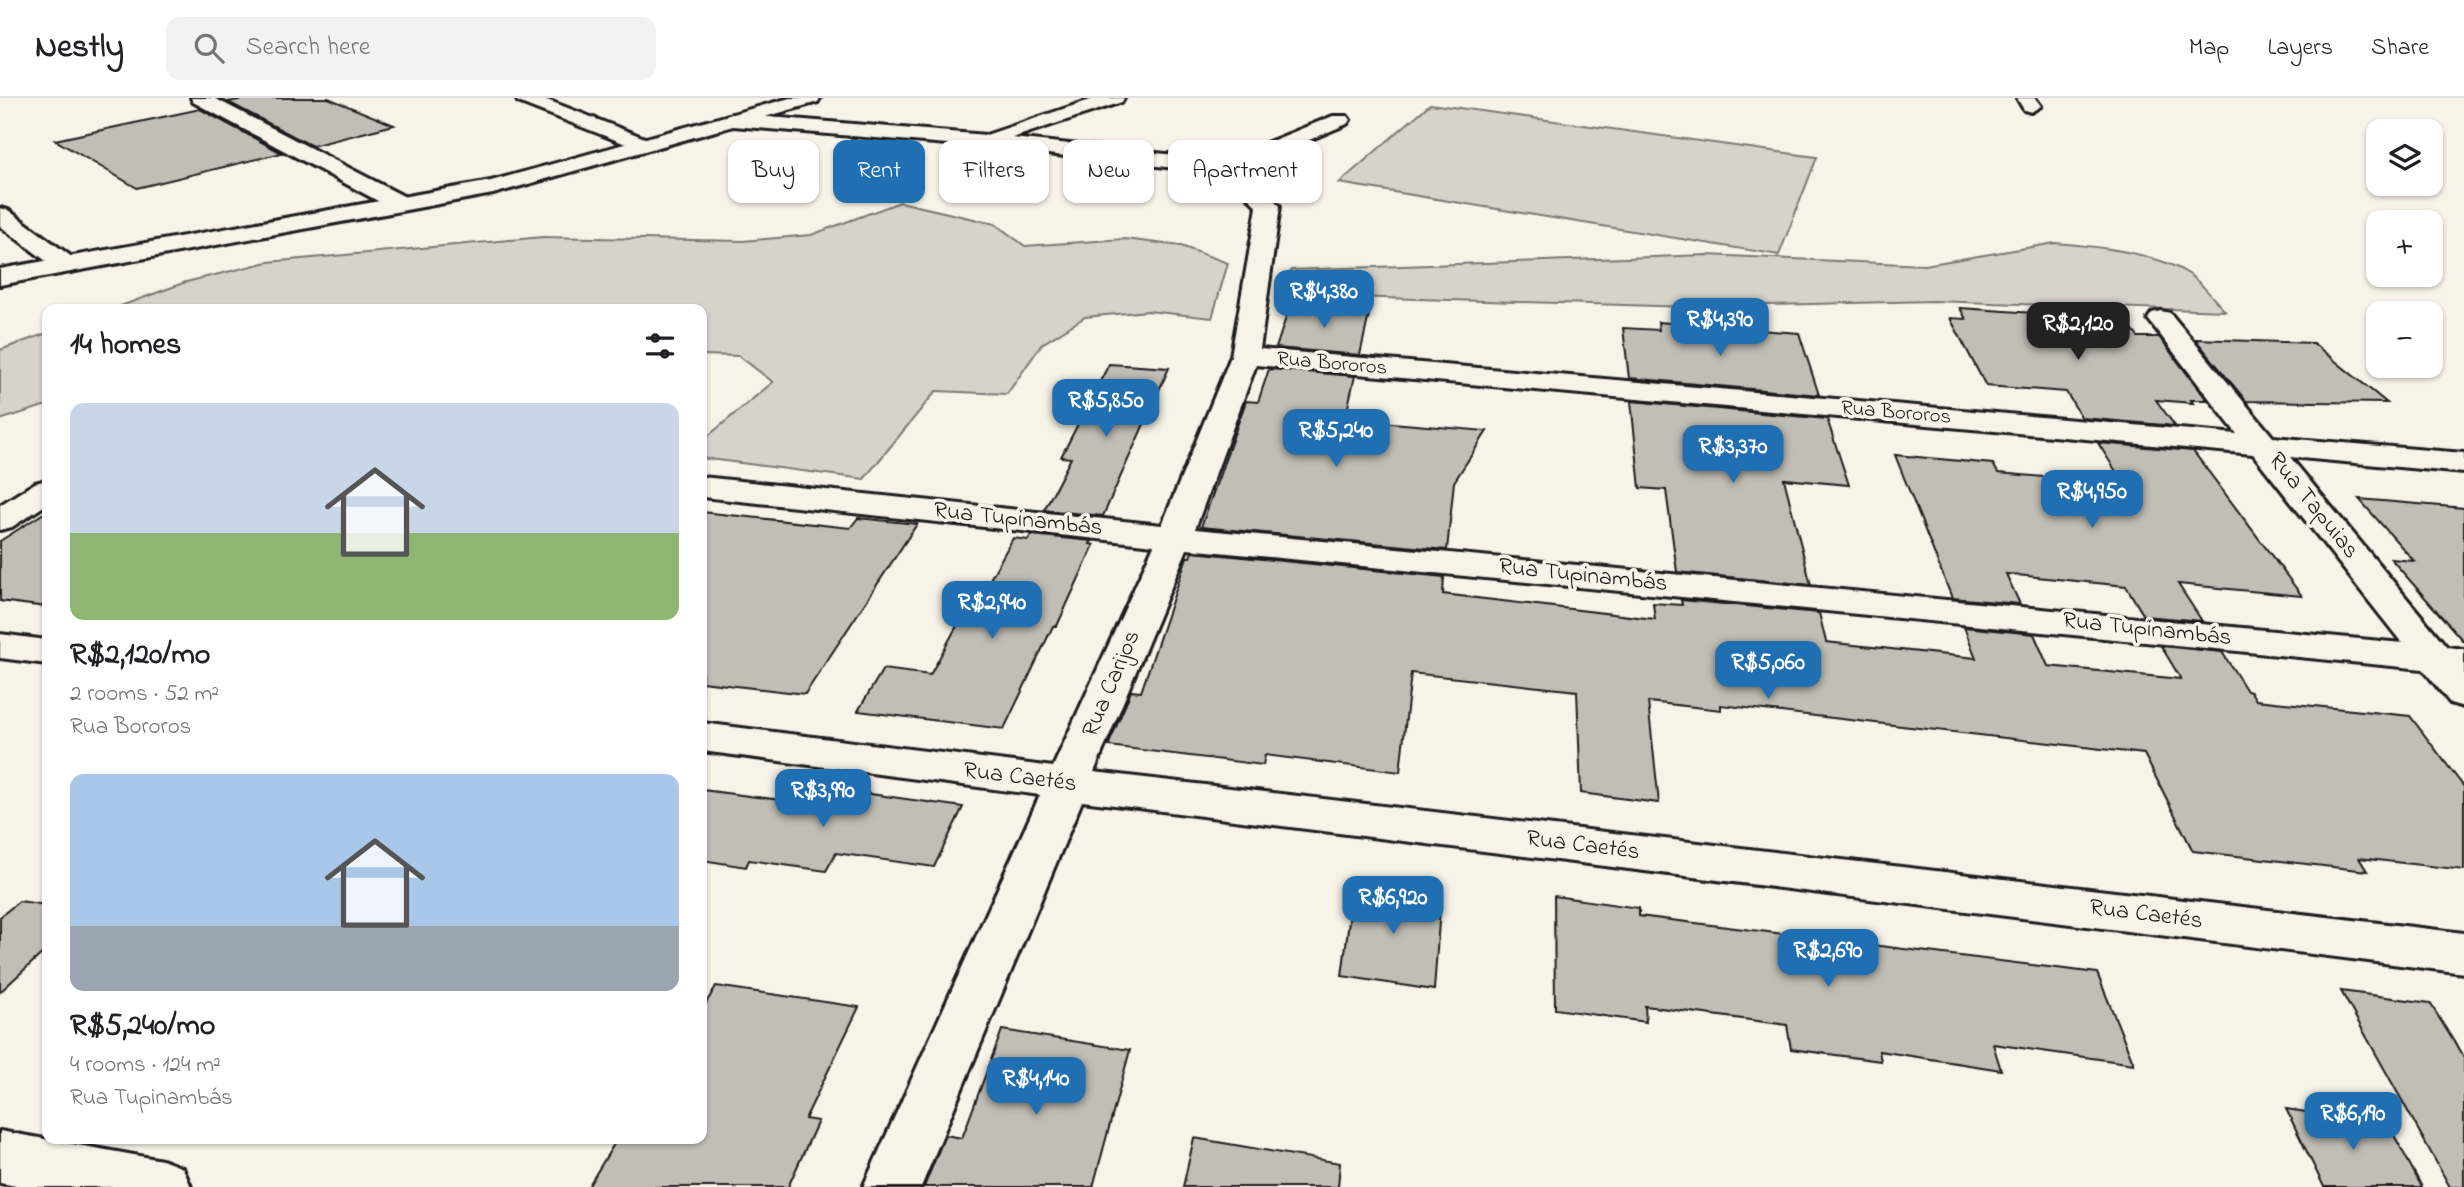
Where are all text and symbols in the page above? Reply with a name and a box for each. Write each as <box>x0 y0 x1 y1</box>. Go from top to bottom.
search box <box>166 17 656 80</box>
text: Nestly <box>35 24 124 72</box>
icon: search <box>190 29 228 67</box>
text: Search here <box>246 29 370 67</box>
text: Map <box>2189 31 2229 66</box>
text: Layers <box>2267 31 2333 66</box>
text: Share <box>2371 31 2429 66</box>
map controls <box>2366 119 2443 378</box>
button: layers <box>2366 119 2443 196</box>
chip: Buy <box>728 140 819 203</box>
chip: Rent <box>833 140 925 203</box>
chip: Filters <box>939 140 1049 203</box>
chip: New <box>1063 140 1154 203</box>
chip: Apartment <box>1168 140 1322 203</box>
button: + <box>2366 210 2443 287</box>
pin: R$4,380 <box>1259 271 1389 330</box>
text: R$4,380 <box>1290 276 1358 309</box>
pin: R$4,390 <box>1655 299 1785 358</box>
button: − <box>2366 301 2443 378</box>
pin: R$2,120 <box>2013 302 2143 362</box>
text: R$4,390 <box>1687 304 1753 337</box>
text: R$2,120 <box>2043 308 2113 341</box>
text: 14 homes <box>70 324 181 368</box>
icon: filters <box>641 327 679 365</box>
street label: Rua Bororos <box>1276 344 1388 384</box>
pin: R$5,850 <box>1041 380 1171 439</box>
text: R$5,850 <box>1068 385 1144 418</box>
street label: Rua Bororos <box>1840 393 1952 433</box>
pin: R$5,240 <box>1271 410 1401 469</box>
text: R$5,240 <box>1299 415 1373 448</box>
pin: R$3,370 <box>1668 426 1798 485</box>
text: R$3,370 <box>1698 431 1768 464</box>
street label: Rua Tapuias <box>2259 445 2367 567</box>
icon: home <box>312 449 438 575</box>
pin: R$4,950 <box>2027 470 2157 530</box>
text: R$4,950 <box>2057 476 2127 509</box>
street label: Rua Tupinambás <box>932 494 1104 546</box>
street label: Rua Tupinambás <box>1497 550 1669 602</box>
pin: R$2,940 <box>927 582 1057 641</box>
text: R$2,940 <box>958 587 1026 620</box>
street label: Rua Tupinambás <box>2061 604 2233 656</box>
street label: Rua Carijos <box>1074 625 1150 743</box>
text: R$2,120/mo <box>70 634 210 678</box>
pin: R$5,060 <box>1703 642 1833 701</box>
text: R$5,060 <box>1731 647 1805 680</box>
text: 2 rooms · 52 m² <box>70 678 219 711</box>
text: Rua Bororos <box>70 711 191 744</box>
street label: Rua Caetés <box>961 754 1079 802</box>
pin: R$3,990 <box>758 770 888 829</box>
text: R$3,990 <box>791 775 855 808</box>
icon: home <box>312 820 438 946</box>
street label: Rua Caetés <box>1524 822 1642 870</box>
pin: R$6,920 <box>1328 876 1458 936</box>
text: R$6,920 <box>1359 882 1428 915</box>
street label: Rua Caetés <box>2087 891 2205 939</box>
pin: R$2,690 <box>1763 930 1893 989</box>
text: R$2,690 <box>1794 935 1863 968</box>
text: R$5,240/mo <box>70 1005 215 1049</box>
text: 4 rooms · 124 m² <box>70 1049 221 1082</box>
pin: R$4,140 <box>971 1058 1101 1117</box>
text: R$4,140 <box>1003 1063 1069 1096</box>
text: Rua Tupinambás <box>70 1082 233 1115</box>
pin: R$6,190 <box>2288 1093 2418 1152</box>
text: R$6,190 <box>2321 1098 2385 1131</box>

